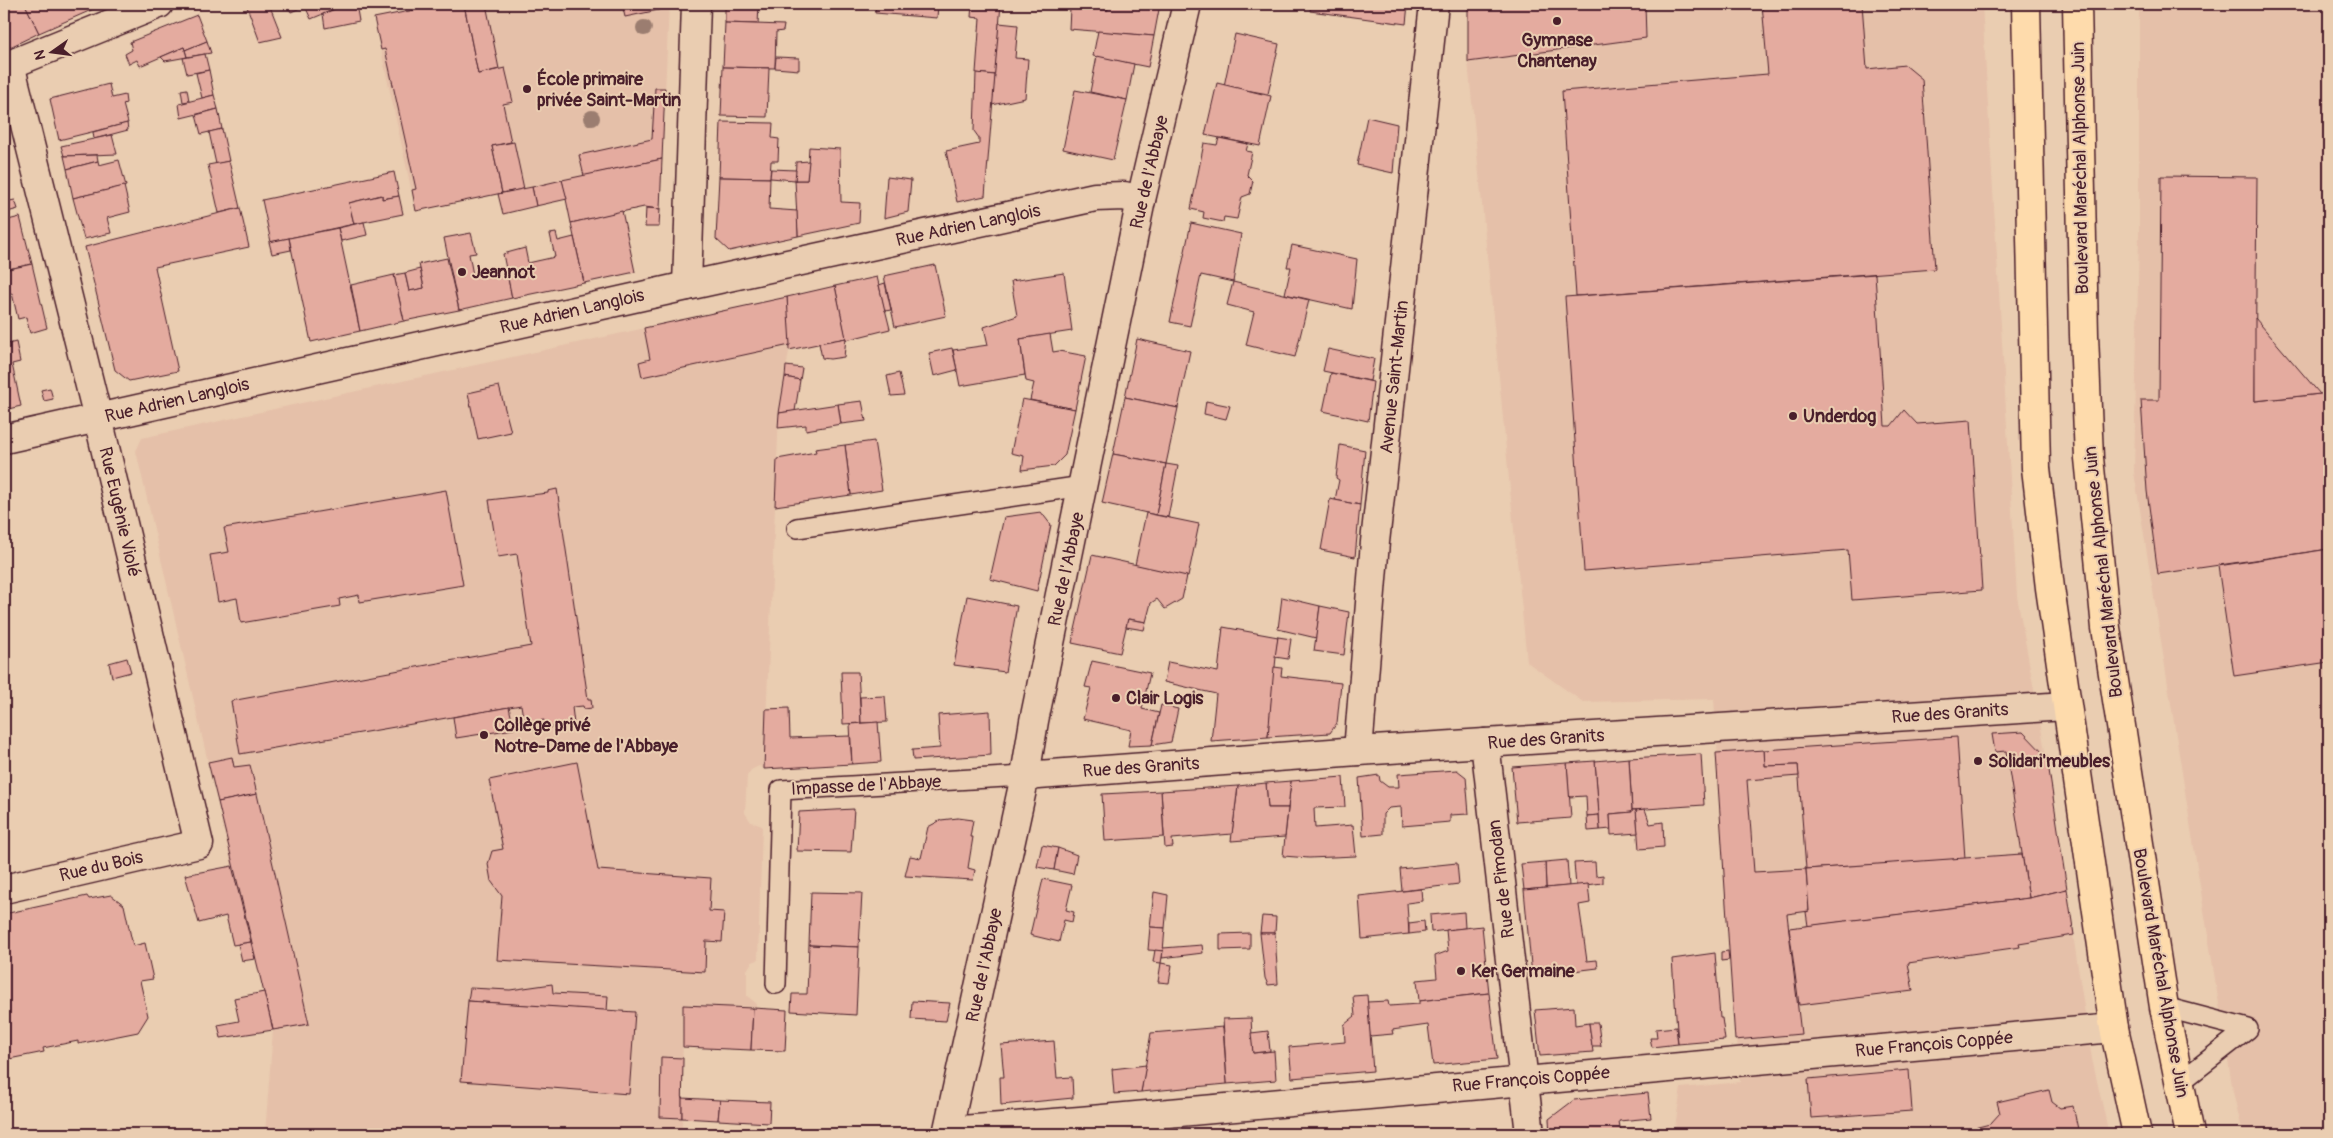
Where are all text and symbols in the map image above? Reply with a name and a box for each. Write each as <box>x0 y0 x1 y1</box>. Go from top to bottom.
marker: Gymnase Chantenay <box>1551 15 1563 27</box>
north arrow <box>28 28 78 78</box>
place label: Gymnase Chantenay <box>1517 29 1597 73</box>
street label: Boulevard Maréchal Alphonse Juin <box>2067 41 2094 295</box>
text: N <box>30 48 49 62</box>
place label: École primaire privée Saint-Martin <box>537 68 681 112</box>
marker: École primaire privée Saint-Martin <box>521 83 533 95</box>
street label: Rue de l'Abbaye <box>1125 113 1174 231</box>
street label: Rue Adrien Langlois <box>894 199 1043 252</box>
place label: Jeannot <box>472 261 536 284</box>
marker: Jeannot <box>456 266 468 278</box>
street label: Rue Adrien Langlois <box>498 284 647 339</box>
street label: Avenue Saint-Martin <box>1375 299 1414 455</box>
street label: Rue Adrien Langlois <box>103 373 252 428</box>
place label: Underdog <box>1803 405 1876 428</box>
marker: Underdog <box>1787 410 1799 422</box>
street label: Rue Eugènie Violé <box>93 445 146 580</box>
street label: Boulevard Maréchal Alphonse Juin <box>2079 445 2128 699</box>
street label: Rue de l'Abbaye <box>1043 510 1090 628</box>
place label: Clair Logis <box>1126 687 1204 710</box>
marker: Clair Logis <box>1110 692 1122 704</box>
street label: Rue des Granits <box>1891 698 2009 729</box>
place label: Collège privé Notre-Dame de l'Abbaye <box>494 714 679 758</box>
street label: Rue des Granits <box>1487 724 1605 755</box>
marker: Collège privé Notre-Dame de l'Abbaye <box>478 729 490 741</box>
place label: Solidari'meubles <box>1988 750 2111 773</box>
street label: Rue des Granits <box>1082 752 1200 783</box>
marker: Solidari'meubles <box>1972 755 1984 767</box>
street label: Impasse de l'Abbaye <box>790 770 942 801</box>
street label: Rue de Pimodan <box>1483 818 1520 940</box>
street label: Rue du Bois <box>57 846 145 887</box>
street label: Boulevard Maréchal Alphonse Juin <box>2127 847 2194 1100</box>
street label: Rue de l'Abbaye <box>961 906 1008 1024</box>
place label: Ker Germaine <box>1471 960 1576 983</box>
marker: Ker Germaine <box>1455 965 1467 977</box>
street label: Rue François Coppée <box>1854 1026 2014 1063</box>
street label: Rue François Coppée <box>1451 1061 1611 1098</box>

